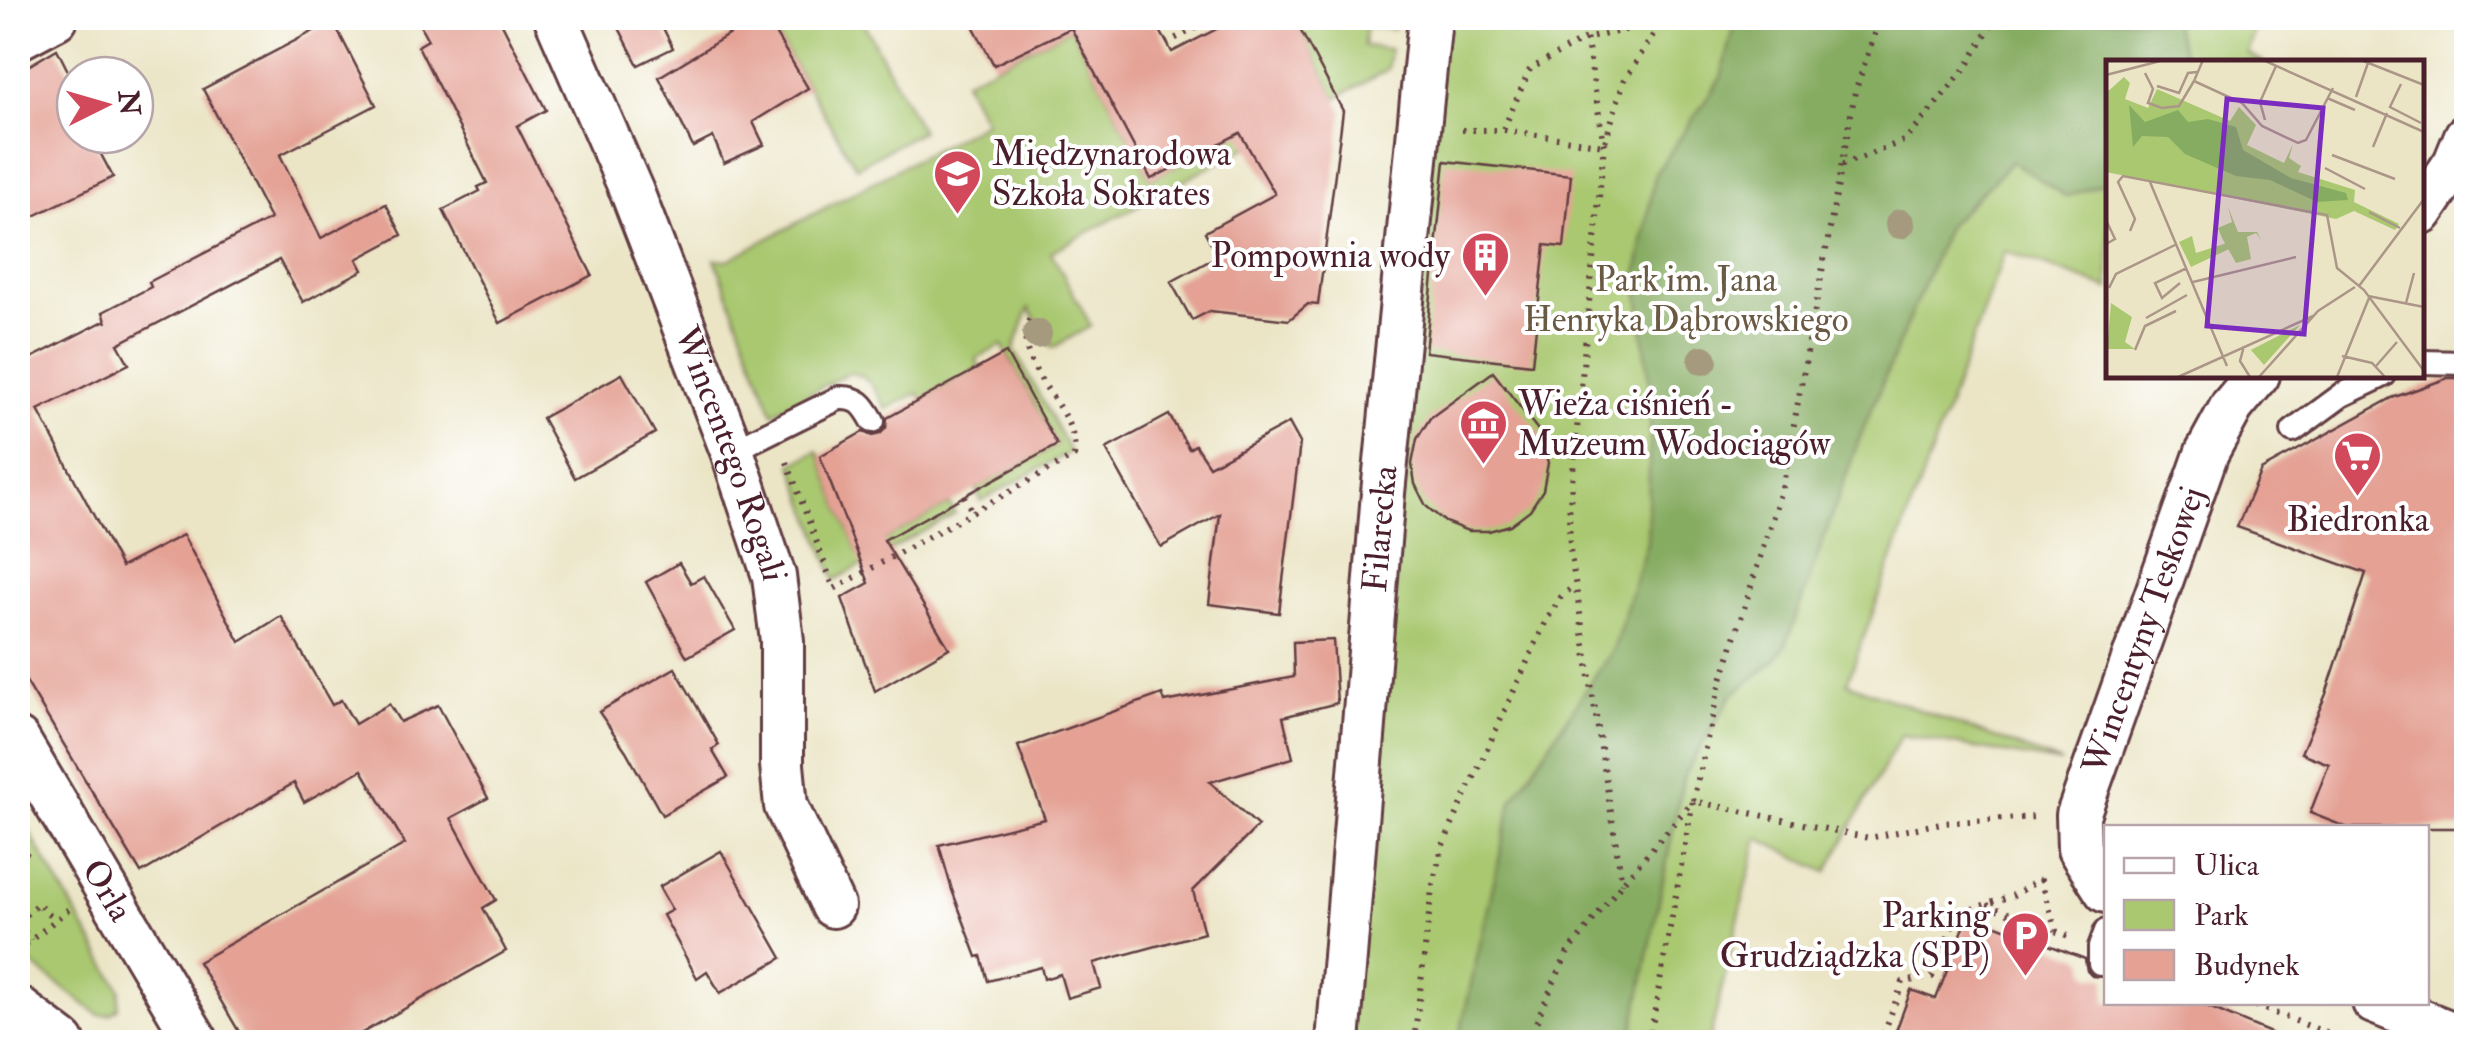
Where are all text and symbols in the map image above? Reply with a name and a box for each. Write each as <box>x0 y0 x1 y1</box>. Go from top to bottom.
north arrow <box>55 55 155 155</box>
inset map <box>2106 60 2424 378</box>
text: N <box>110 88 147 118</box>
place label: Międzynarodowa Szkoła Sokrates <box>992 132 1232 216</box>
school or university icon: Międzynarodowa Szkoła Sokrates <box>931 148 983 216</box>
building icon: Pompownia wody <box>1459 230 1511 298</box>
place label: Pompownia wody <box>1211 234 1451 278</box>
park label: Park im. Jana Henryka Dąbrowskiego <box>1523 258 1849 342</box>
street label: Wincentego Rogali <box>664 319 796 584</box>
place label: Wieża ciśnień - Muzeum Wodociągów <box>1517 382 1831 466</box>
museum icon: Wieża ciśnień - Muzeum Wodociągów <box>1457 398 1509 466</box>
supermarket icon: Biedronka <box>2332 430 2384 498</box>
street label: Filarecka <box>1353 463 1408 594</box>
street label: Wincentyny Teskowej <box>2072 481 2215 781</box>
place label: Biedronka <box>2287 498 2430 542</box>
legend <box>2104 825 2429 1005</box>
text: Ulica <box>2194 847 2260 884</box>
street label: Orla <box>72 851 143 930</box>
place label: Parking Grudziądzka (SPP) <box>1720 894 1991 978</box>
text: Park <box>2194 897 2249 934</box>
parking icon: Parking Grudziądzka (SPP) <box>1999 910 2051 978</box>
text: Budynek <box>2194 947 2300 984</box>

